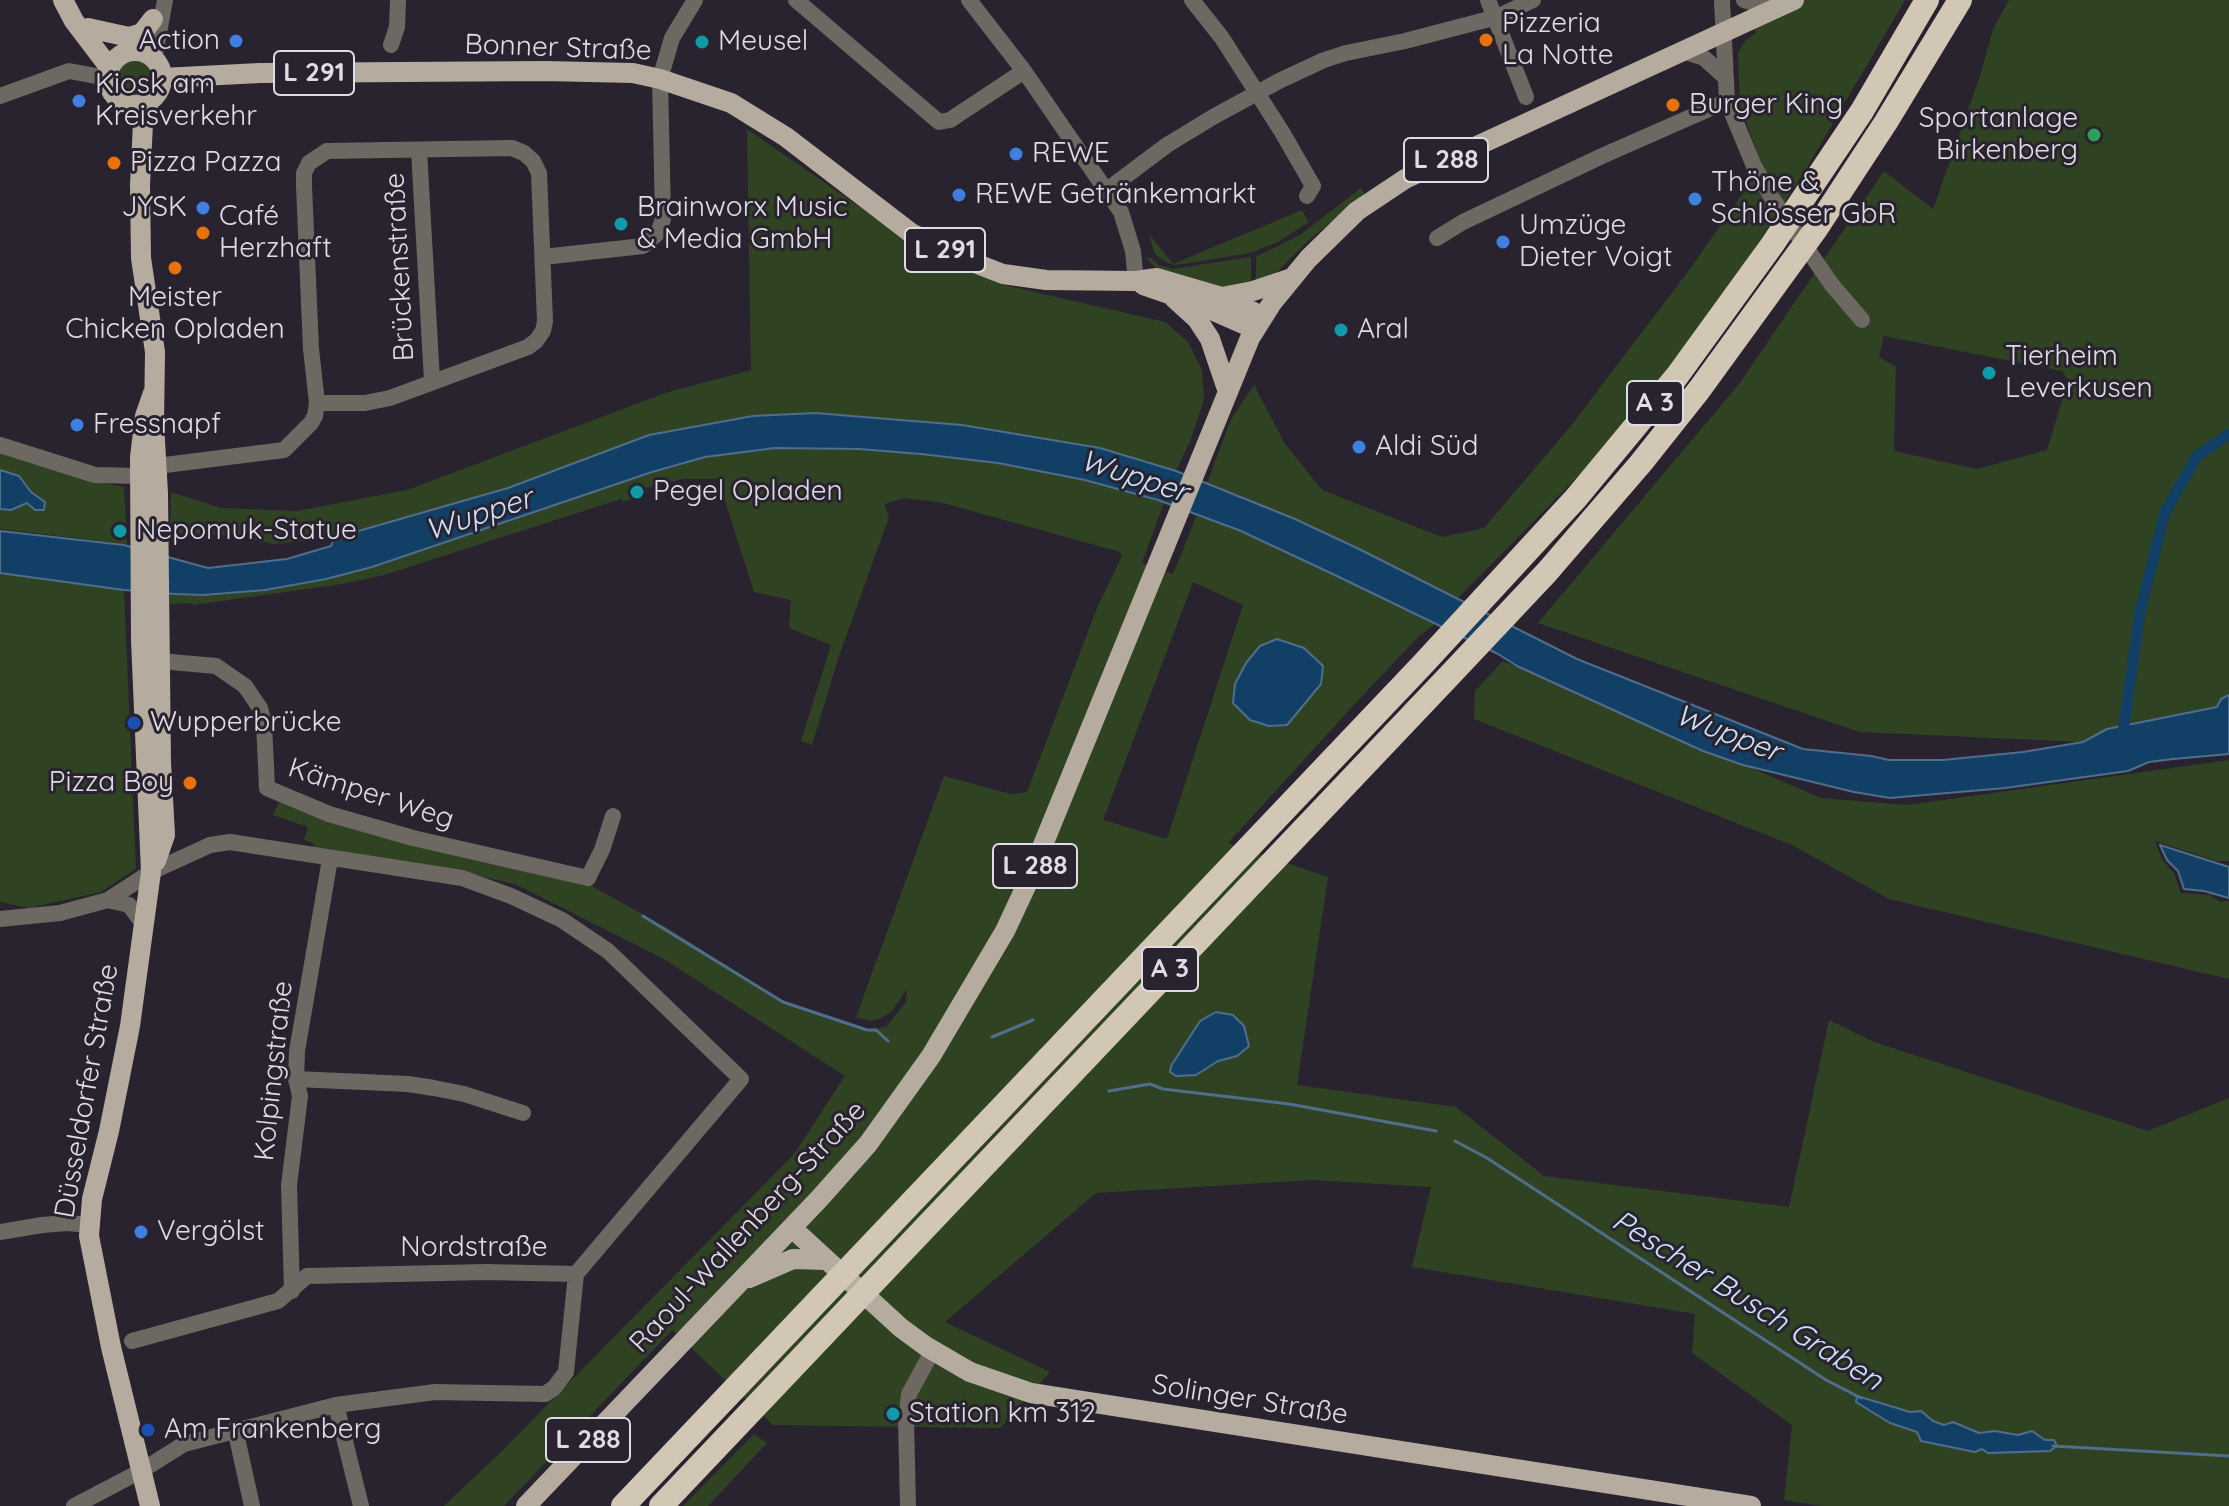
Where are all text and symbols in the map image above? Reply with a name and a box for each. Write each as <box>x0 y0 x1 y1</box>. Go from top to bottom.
place label: Pizzeria La Notte <box>1502 7 1613 73</box>
place label: Action <box>139 24 220 58</box>
place label: Meusel <box>718 25 808 59</box>
street label: Bonner Straße <box>464 28 652 68</box>
marker: Pizzeria La Notte <box>1477 31 1495 49</box>
marker: Action <box>227 32 245 50</box>
marker: Meusel <box>693 33 711 51</box>
road number: L 291 <box>274 51 354 95</box>
place label: Kiosk am Kreisverkehr <box>95 68 257 134</box>
place label: Burger King <box>1689 88 1843 122</box>
marker: Kiosk am Kreisverkehr <box>70 92 88 110</box>
marker: Burger King <box>1664 96 1682 114</box>
place label: Sportanlage Birkenberg <box>1919 102 2078 168</box>
marker: Sportanlage Birkenberg <box>2085 126 2103 144</box>
place label: REWE <box>1032 137 1110 171</box>
road number: L 288 <box>1404 138 1488 182</box>
marker: REWE <box>1007 145 1025 163</box>
place label: Pizza Pazza <box>130 146 281 180</box>
marker: Pizza Pazza <box>105 154 123 172</box>
place label: Thöne & Schlösser GbR <box>1711 166 1896 232</box>
street label: Brückenstraße <box>378 172 422 362</box>
place label: REWE Getränkemarkt <box>975 178 1257 212</box>
marker: REWE Getränkemarkt <box>950 186 968 204</box>
marker: Thöne & Schlösser GbR <box>1686 190 1704 208</box>
place label: JYSK <box>121 191 187 225</box>
place label: Brainworx Music & Media GmbH <box>637 191 847 257</box>
marker: JYSK <box>194 199 212 217</box>
place label: Café Herzhaft <box>219 200 332 266</box>
place label: Umzüge Dieter Voigt <box>1519 209 1672 275</box>
marker: Brainworx Music & Media GmbH <box>612 215 630 233</box>
marker: Café Herzhaft <box>194 224 212 242</box>
road number: L 291 <box>905 228 985 272</box>
marker: Umzüge Dieter Voigt <box>1494 233 1512 251</box>
marker: Meister Chicken Opladen <box>166 259 184 277</box>
place label: Meister Chicken Opladen <box>65 281 285 347</box>
place label: Aral <box>1357 313 1409 347</box>
marker: Aral <box>1332 321 1350 339</box>
place label: Tierheim Leverkusen <box>2005 340 2153 406</box>
marker: Tierheim Leverkusen <box>1980 364 1998 382</box>
road number: A 3 <box>1627 381 1683 425</box>
place label: Fressnapf <box>93 408 221 442</box>
marker: Fressnapf <box>68 416 86 434</box>
place label: Aldi Süd <box>1375 430 1479 464</box>
marker: Aldi Süd <box>1350 438 1368 456</box>
water label: Wupper <box>1076 443 1192 511</box>
place label: Pegel Opladen <box>653 475 843 509</box>
water label: Wupper <box>421 481 537 549</box>
marker: Pegel Opladen <box>628 483 646 501</box>
place label: Nepomuk-Statue <box>136 514 357 548</box>
marker: Nepomuk-Statue <box>111 522 129 540</box>
water label: Wupper <box>1670 697 1786 771</box>
place label: Wupperbrücke <box>150 706 342 740</box>
marker: Wupperbrücke <box>125 714 143 732</box>
street label: Kämper Weg <box>284 751 458 837</box>
place label: Pizza Boy <box>49 766 174 800</box>
marker: Pizza Boy <box>181 774 199 792</box>
road number: L 288 <box>993 844 1077 888</box>
road number: A 3 <box>1142 947 1198 991</box>
street label: Düsseldorfer Straße <box>48 961 126 1221</box>
street label: Kolpingstraße <box>248 979 300 1163</box>
street label: Raoul-Wallenberg-Straße <box>623 1094 873 1360</box>
water label: Pescher Busch Graben <box>1605 1203 1889 1399</box>
place label: Vergölst <box>157 1215 265 1249</box>
marker: Vergölst <box>132 1223 150 1241</box>
street label: Nordstraße <box>400 1231 548 1265</box>
street label: Solinger Straße <box>1150 1368 1350 1432</box>
place label: Station km 312 <box>909 1397 1096 1431</box>
marker: Station km 312 <box>884 1405 902 1423</box>
place label: Am Frankenberg <box>164 1413 381 1447</box>
road number: L 288 <box>546 1418 630 1462</box>
marker: Am Frankenberg <box>139 1421 157 1439</box>

